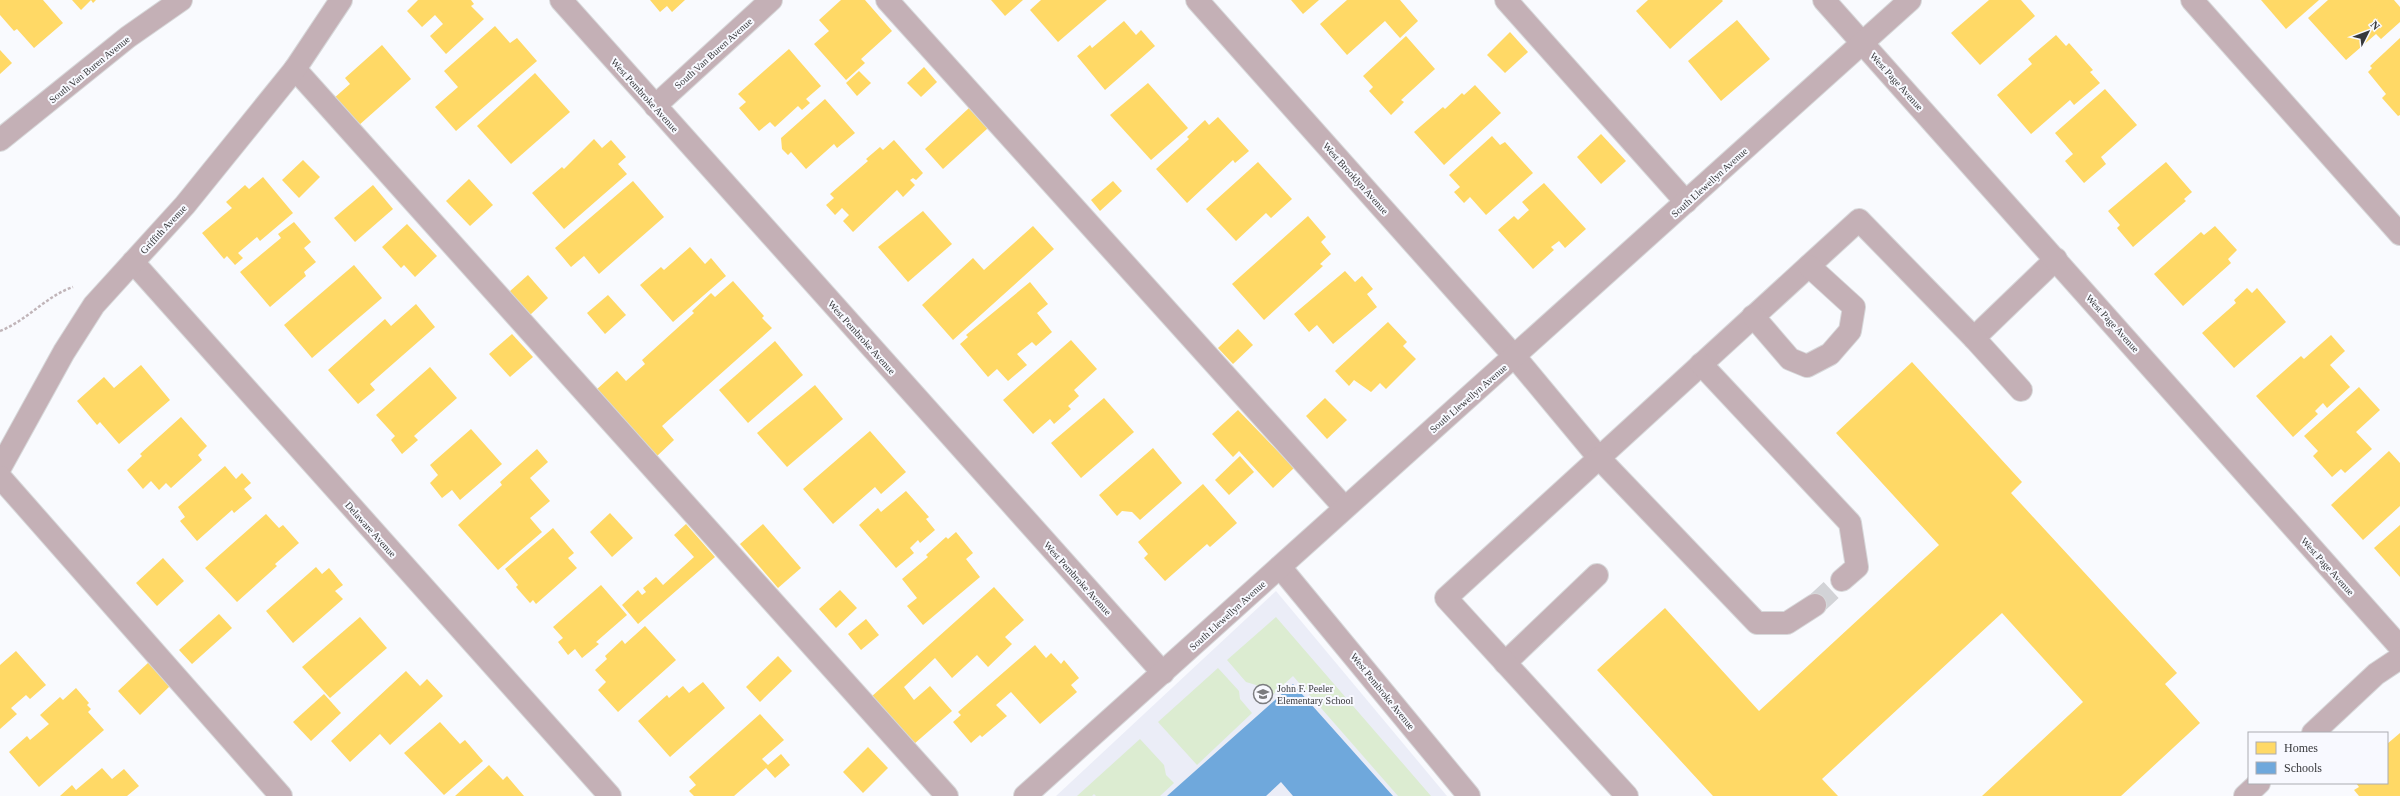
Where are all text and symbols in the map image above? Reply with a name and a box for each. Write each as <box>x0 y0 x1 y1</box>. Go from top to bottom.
north arrow <box>2348 12 2388 52</box>
street label: South Van Buren Avenue <box>672 15 755 91</box>
text: N <box>2368 18 2383 32</box>
street label: South Van Buren Avenue <box>47 33 132 105</box>
street label: West Page Avenue <box>1868 50 1926 113</box>
street label: West Pembroke Avenue <box>609 56 681 135</box>
street label: West Brooklyn Avenue <box>1321 140 1391 217</box>
street label: South Llewellyn Avenue <box>1669 145 1750 219</box>
street label: Griffith Avenue <box>138 202 189 256</box>
street label: West Page Avenue <box>2084 292 2142 355</box>
street label: West Pembroke Avenue <box>826 298 898 377</box>
street label: South Llewellyn Avenue <box>1427 361 1510 435</box>
street label: Delaware Avenue <box>343 499 399 560</box>
street label: West Page Avenue <box>2299 535 2357 598</box>
street label: West Pembroke Avenue <box>1042 539 1114 618</box>
street label: South Llewellyn Avenue <box>1187 578 1268 652</box>
street label: West Pembroke Avenue <box>1348 651 1417 732</box>
school or university icon: John F. Peeler Elementary School <box>1252 683 1274 705</box>
place label: John F. Peeler Elementary School <box>1277 683 1354 706</box>
legend <box>2248 732 2388 784</box>
text: Homes <box>2284 741 2318 755</box>
text: Schools <box>2284 761 2322 775</box>

